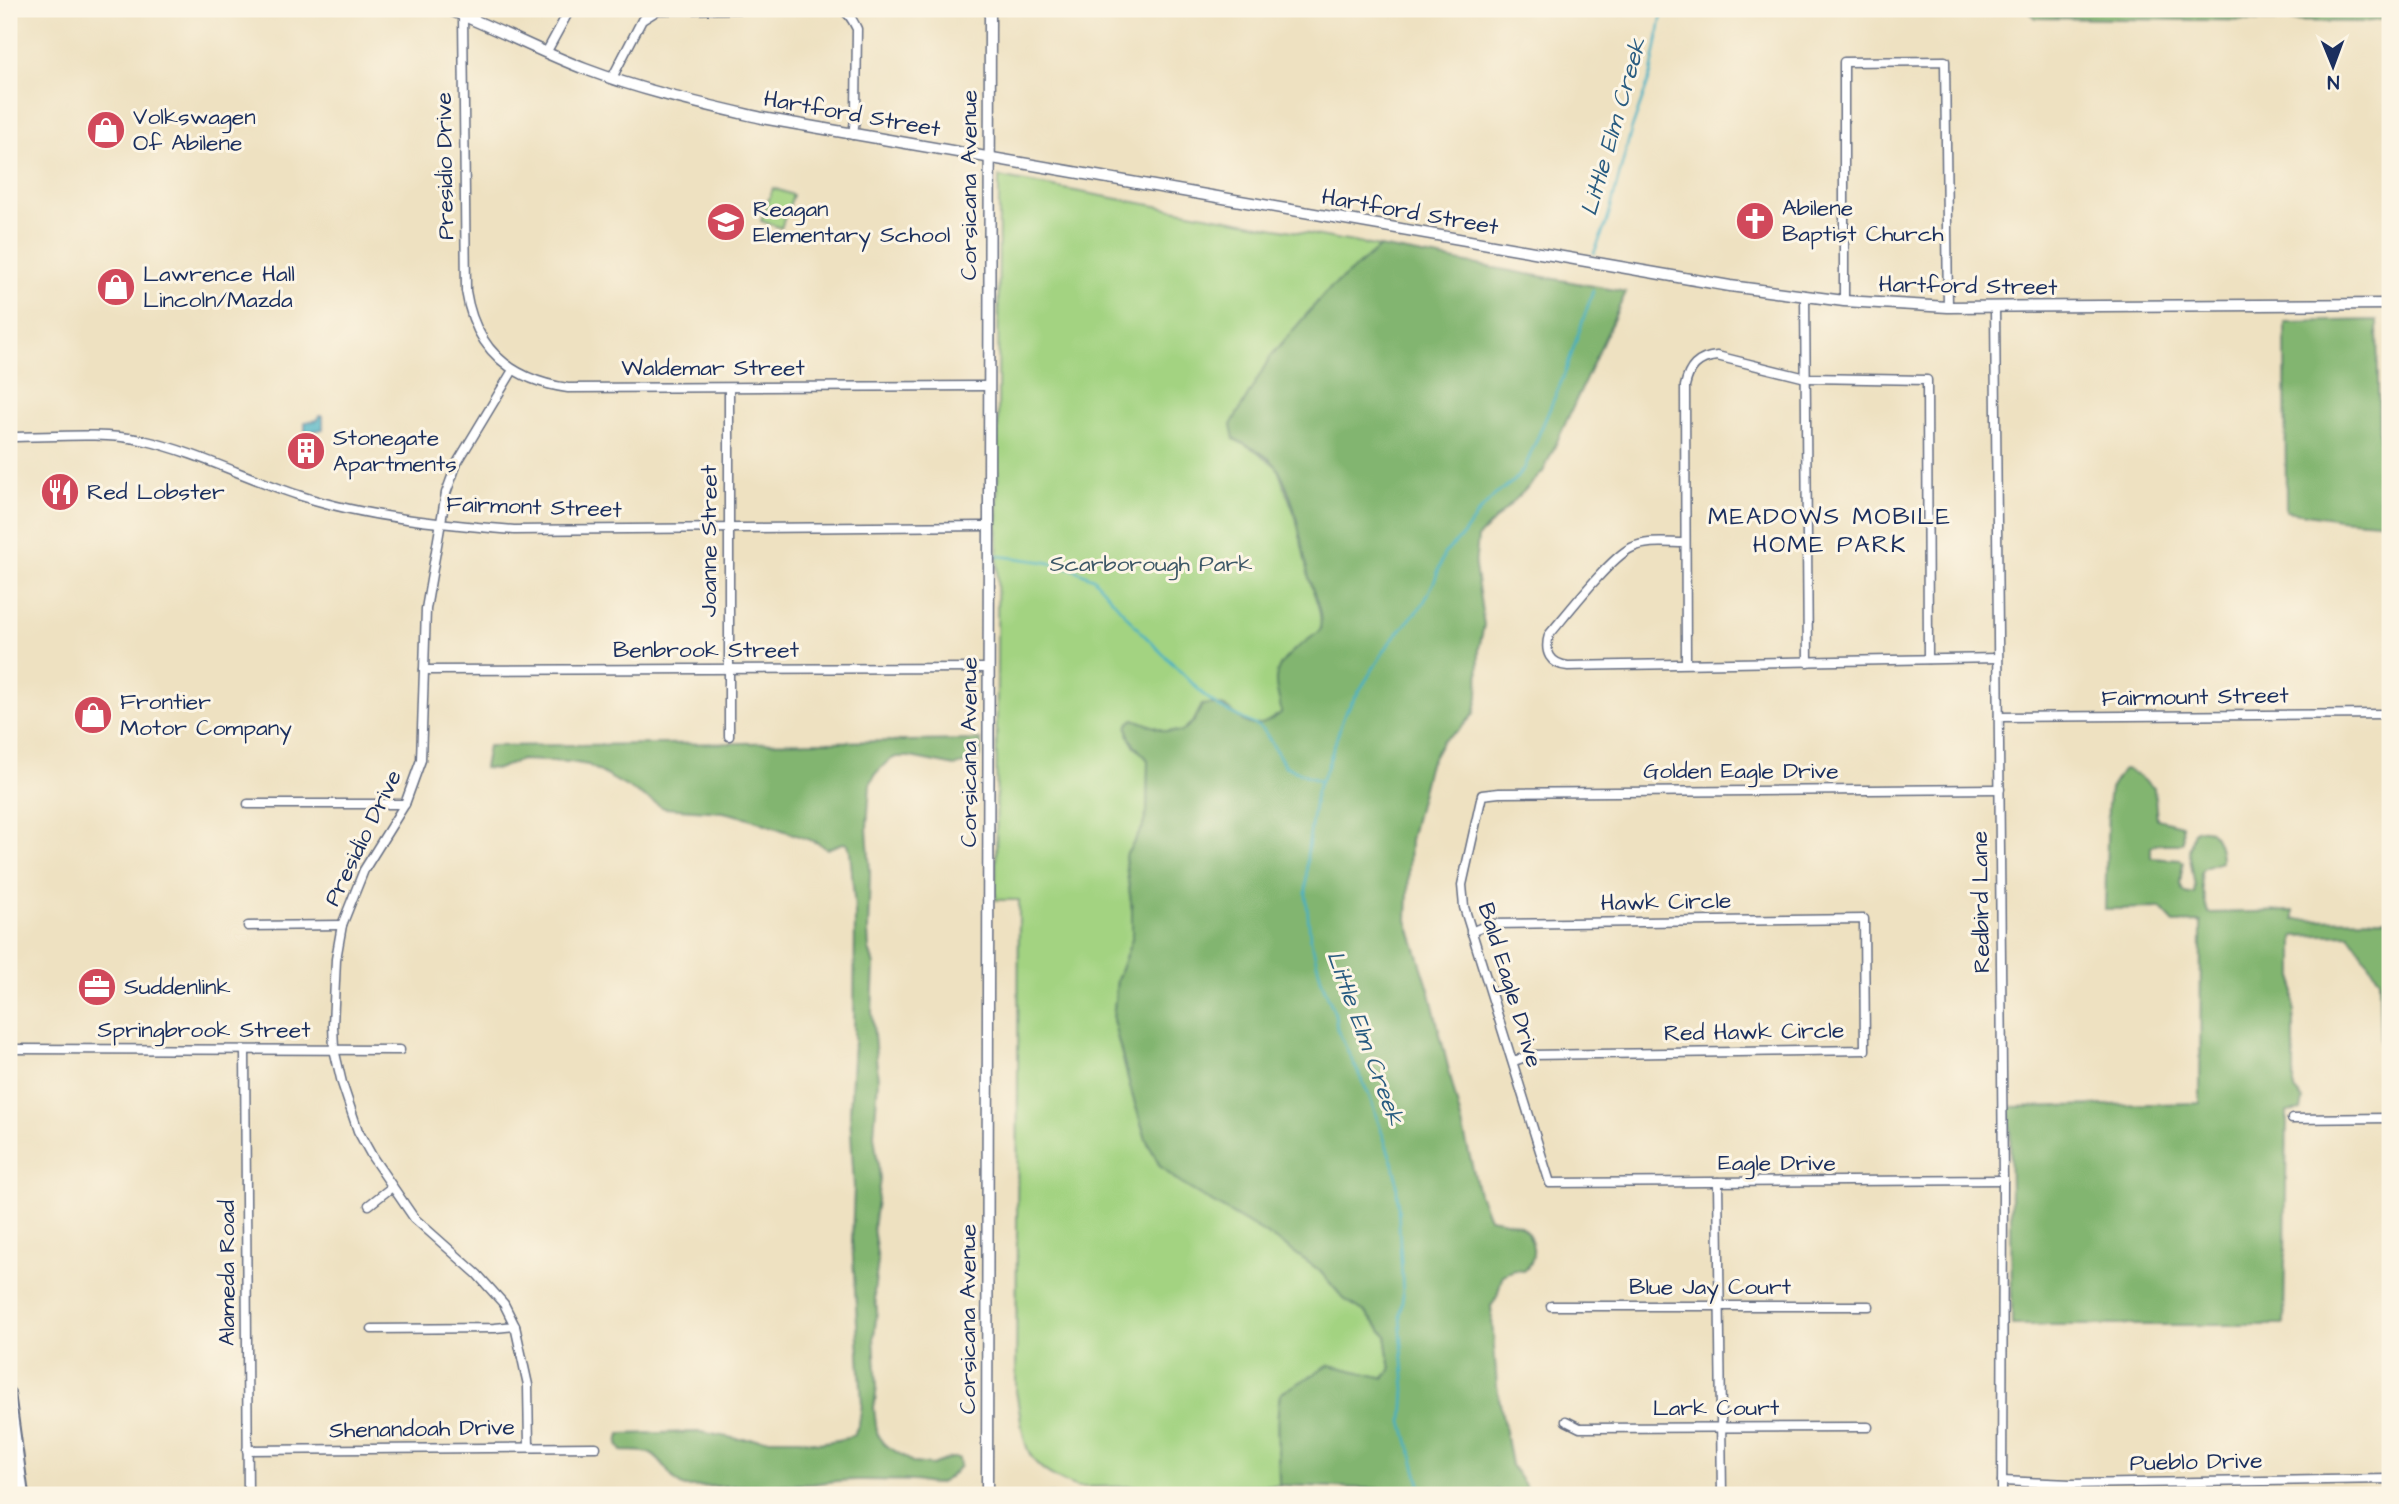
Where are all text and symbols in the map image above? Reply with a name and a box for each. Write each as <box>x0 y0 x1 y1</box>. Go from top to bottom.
north arrow <box>2298 32 2368 102</box>
water label: Little Elm Creek <box>1572 33 1656 220</box>
text: N <box>2327 68 2339 95</box>
street label: Hartford Street <box>761 83 944 145</box>
street label: Corsicana Avenue <box>953 90 985 280</box>
street label: Presidio Drive <box>428 92 462 240</box>
place label: Volkswagen Of Abilene <box>133 101 256 159</box>
shop icon: Volkswagen Of Abilene <box>85 109 127 151</box>
street label: Hartford Street <box>1319 181 1502 243</box>
place label: Abilene Baptist Church <box>1782 192 1944 250</box>
place label: Reagan Elementary School <box>753 193 950 252</box>
church icon: Abilene Baptist Church <box>1734 200 1776 242</box>
school or university icon: Reagan Elementary School <box>705 201 747 243</box>
place label: Lawrence Hall Lincoln/Mazda <box>143 258 295 316</box>
shop icon: Lawrence Hall Lincoln/Mazda <box>95 266 137 308</box>
street label: Hartford Street <box>1878 268 2058 304</box>
street label: Waldemar Street <box>621 352 806 384</box>
place label: Stonegate Apartments <box>333 422 457 480</box>
building icon: Stonegate Apartments <box>285 430 327 472</box>
street label: Joanne Street <box>693 464 725 617</box>
restaurant icon: Red Lobster <box>39 471 81 513</box>
place label: Red Lobster <box>87 476 225 508</box>
street label: Fairmont Street <box>446 488 623 526</box>
district label: MEADOWS MOBILE HOME PARK <box>1708 500 1952 562</box>
park label: Scarborough Park <box>1050 548 1252 581</box>
street label: Benbrook Street <box>613 634 800 666</box>
street label: Corsicana Avenue <box>953 657 985 847</box>
street label: Fairmount Street <box>2101 679 2290 715</box>
place label: Frontier Motor Company <box>120 686 292 745</box>
shop icon: Frontier Motor Company <box>72 694 114 736</box>
street label: Golden Eagle Drive <box>1643 755 1839 788</box>
street label: Presidio Drive <box>316 765 410 911</box>
street label: Redbird Lane <box>1964 831 1998 973</box>
street label: Hawk Circle <box>1600 885 1732 919</box>
street label: Bald Eagle Drive <box>1469 899 1550 1072</box>
water label: Little Elm Creek <box>1318 946 1413 1131</box>
office icon: Suddenlink <box>76 966 118 1008</box>
place label: Suddenlink <box>124 971 231 1003</box>
street label: Springbrook Street <box>98 1014 311 1047</box>
street label: Red Hawk Circle <box>1663 1014 1845 1050</box>
street label: Eagle Drive <box>1718 1147 1836 1180</box>
street label: Alameda Road <box>211 1200 243 1346</box>
street label: Corsicana Avenue <box>952 1224 984 1414</box>
street label: Blue Jay Court <box>1629 1271 1792 1304</box>
street label: Lark Court <box>1653 1392 1780 1424</box>
street label: Shenandoah Drive <box>329 1411 515 1447</box>
street label: Pueblo Drive <box>2129 1445 2263 1479</box>

